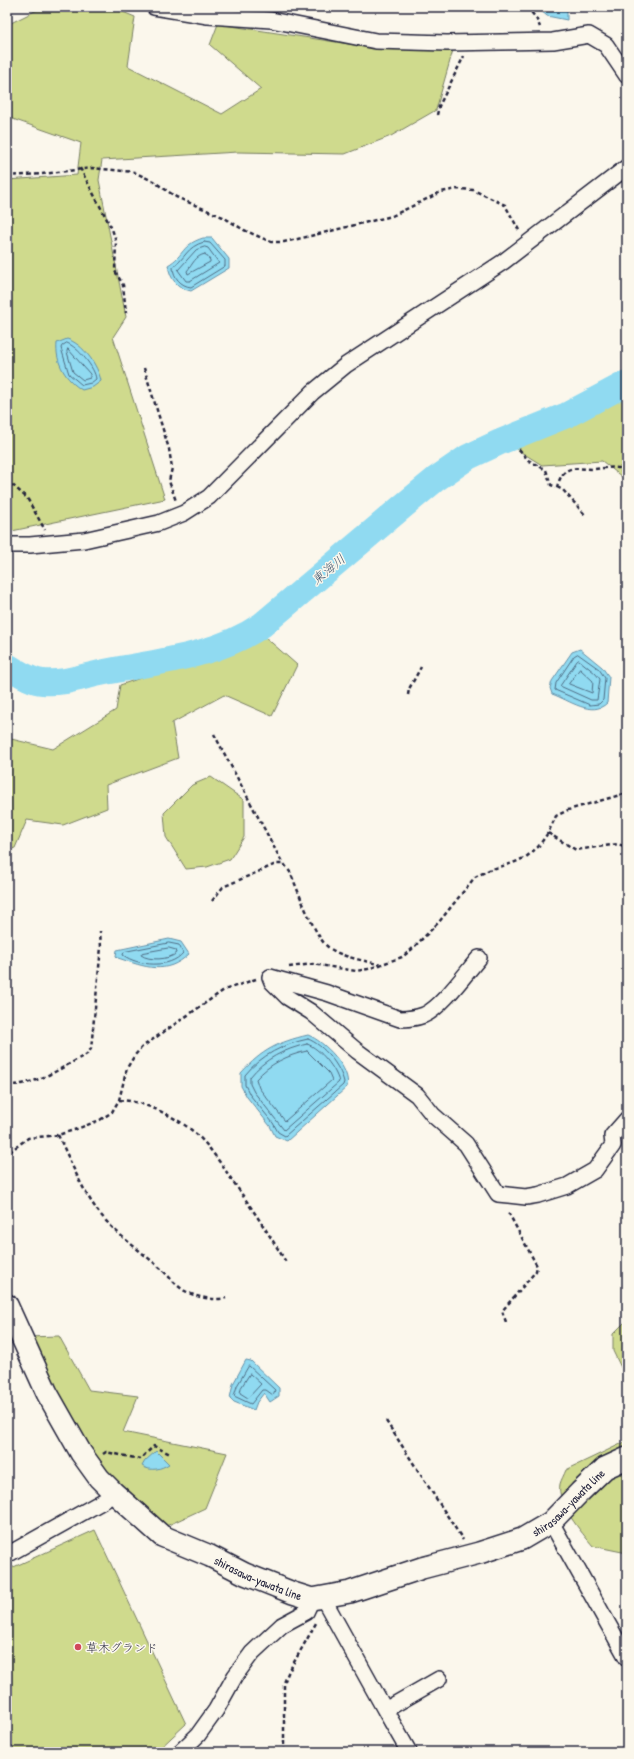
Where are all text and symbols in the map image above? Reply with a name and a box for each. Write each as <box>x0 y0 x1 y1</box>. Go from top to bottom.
water label: 東海川 <box>307 550 349 588</box>
street label: shirasawa-yawata line <box>528 1464 608 1540</box>
street label: shirasawa-yawata line <box>211 1551 304 1604</box>
place label: 草木グランド <box>86 1639 158 1656</box>
marker: 草木グランド <box>73 1642 83 1652</box>

